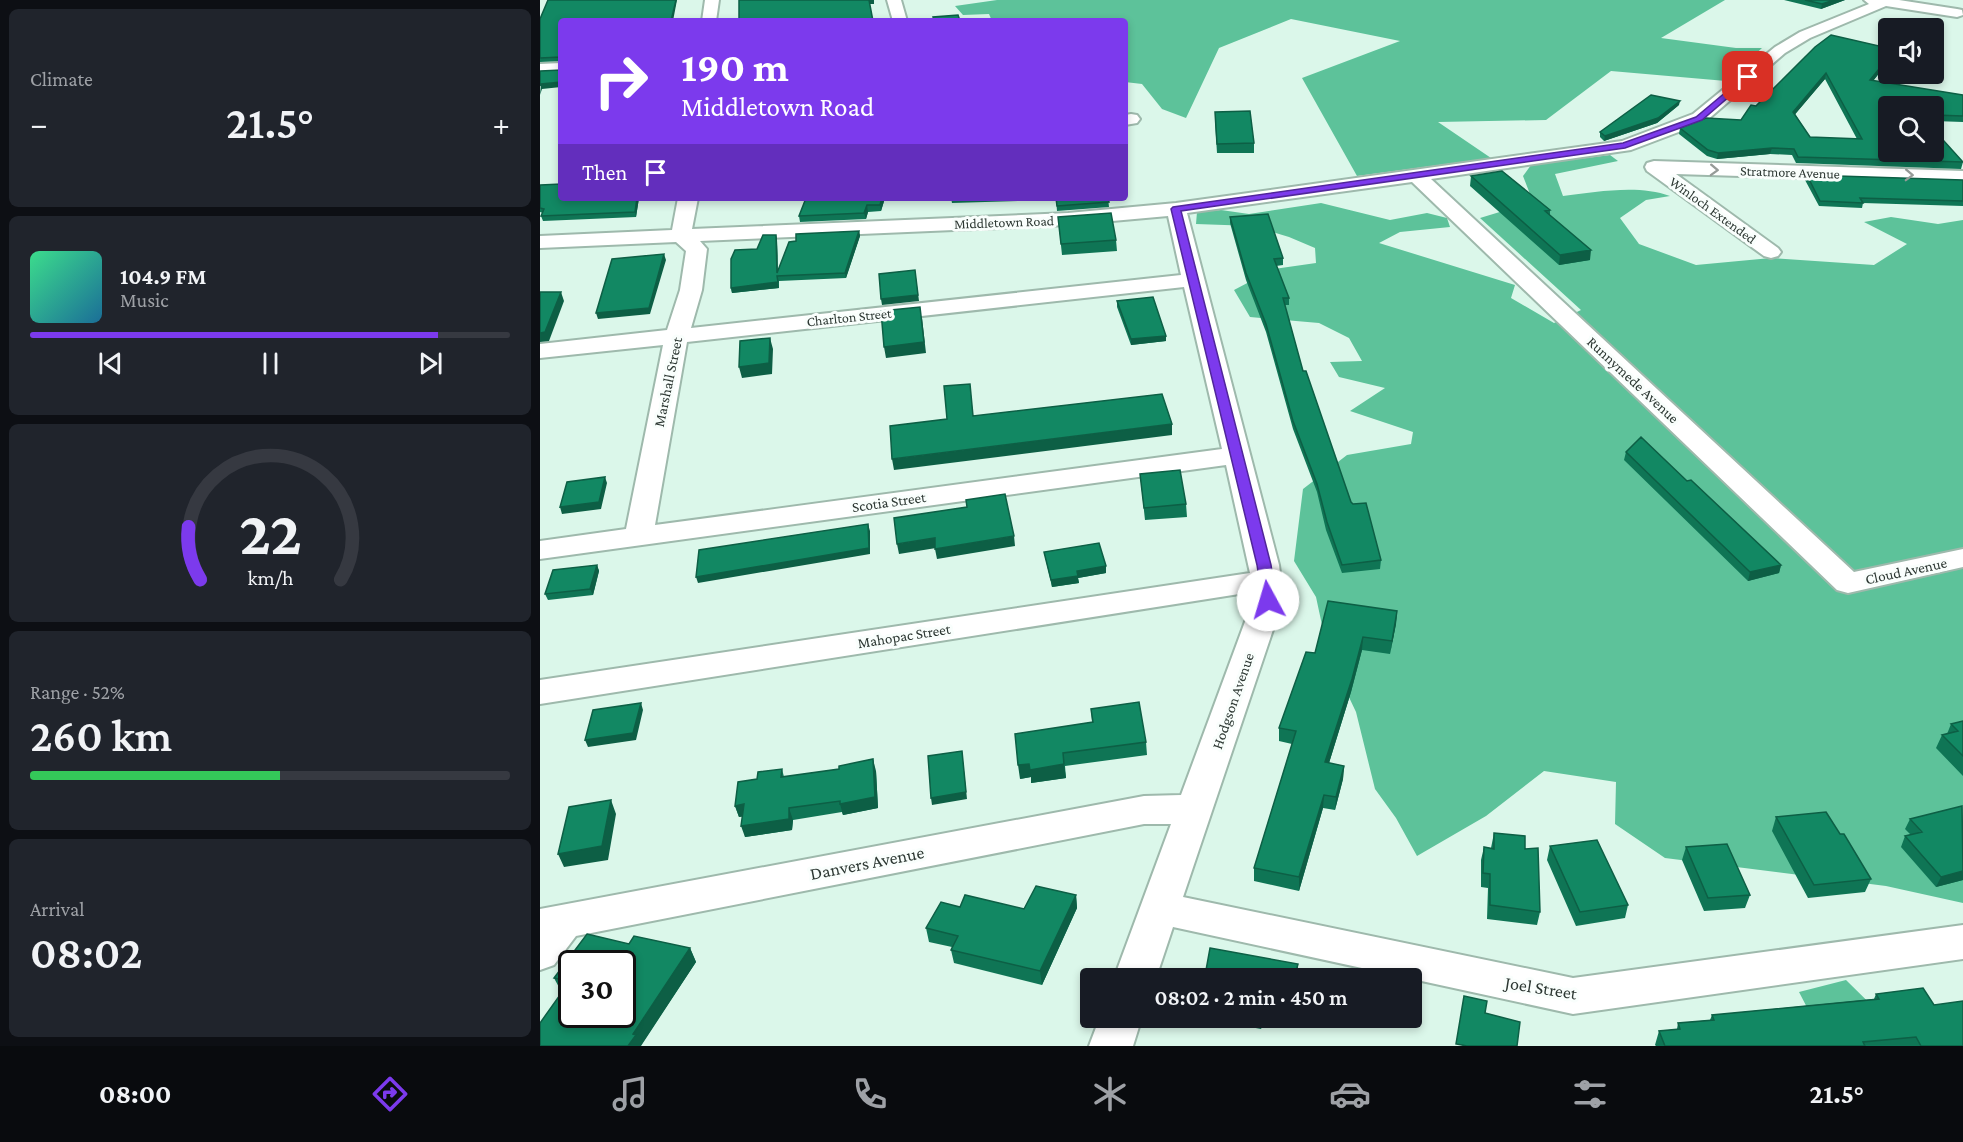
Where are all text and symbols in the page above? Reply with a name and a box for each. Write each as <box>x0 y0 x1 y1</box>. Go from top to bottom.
map controls <box>1878 18 1944 162</box>
button: sound <box>1878 18 1944 84</box>
icon: right <box>582 42 660 120</box>
text: 190 m <box>681 43 789 90</box>
pin <box>1722 51 1773 102</box>
icon: arrive <box>1731 60 1764 93</box>
text: Climate <box>30 68 93 90</box>
text: Middletown Road <box>681 92 874 122</box>
button: search <box>1878 96 1944 162</box>
text: 21.5° <box>226 98 314 148</box>
text: − <box>30 105 47 142</box>
text: + <box>493 105 510 142</box>
icon: arrive <box>639 156 672 189</box>
text: Then <box>582 160 627 185</box>
street label: Stratmore Avenue <box>1740 162 1840 182</box>
one-way arrow <box>1710 164 1719 176</box>
one-way arrow <box>1905 169 1914 182</box>
street label: Winloch Extended <box>1667 173 1760 247</box>
street label: Middletown Road <box>954 212 1055 232</box>
text: 104.9 FM <box>120 264 206 289</box>
text: Music <box>120 289 169 311</box>
street label: Charlton Street <box>806 305 893 329</box>
street label: Runnymede Avenue <box>1583 333 1682 428</box>
street label: Marshall Street <box>651 335 686 428</box>
icon: previous <box>94 347 127 380</box>
icon: pause <box>254 347 287 380</box>
icon: next <box>414 347 447 380</box>
street label: Scotia Street <box>851 489 928 515</box>
text: 22 <box>239 498 301 567</box>
street label: Cloud Avenue <box>1864 554 1949 587</box>
text: km/h <box>247 566 294 590</box>
position arrow <box>1236 568 1300 632</box>
street label: Mahopac Street <box>856 621 953 652</box>
street label: Hodgson Avenue <box>1209 650 1258 752</box>
text: Range · 52% <box>30 681 125 703</box>
text: 260 km <box>30 711 172 761</box>
street label: Danvers Avenue <box>808 842 926 884</box>
text: Arrival <box>30 898 84 920</box>
text: 08:02 <box>30 928 142 978</box>
speed limit sign: 30 <box>558 950 636 1028</box>
street label: Joel Street <box>1502 972 1579 1004</box>
text: 08:02 · 2 min · 450 m <box>1154 985 1348 1010</box>
icon: directions <box>369 1073 411 1115</box>
icon: music <box>609 1073 651 1115</box>
icon: phone <box>849 1073 891 1115</box>
icon: climate <box>1089 1073 1131 1115</box>
icon: car <box>1329 1073 1371 1115</box>
icon: filters <box>1569 1073 1611 1115</box>
text: 08:00 <box>99 1079 171 1109</box>
text: 21.5° <box>1809 1079 1864 1109</box>

